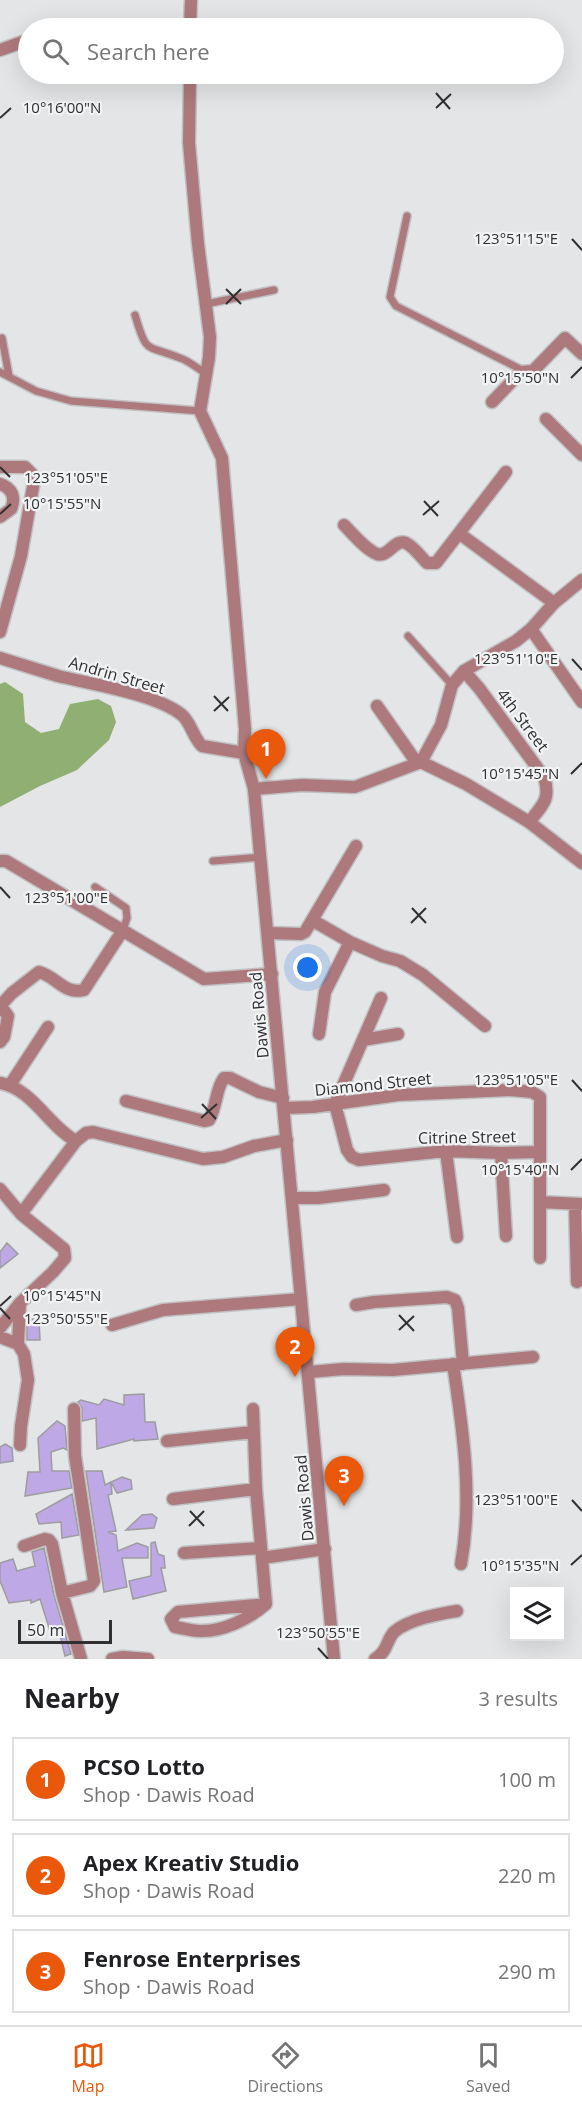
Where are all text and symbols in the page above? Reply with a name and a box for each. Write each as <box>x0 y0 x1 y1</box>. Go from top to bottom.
search box <box>18 18 564 84</box>
icon: search <box>39 35 72 68</box>
text: Search here <box>87 36 210 66</box>
text: 10°16'00"N <box>23 97 101 117</box>
text: 123°51'15"E <box>474 228 558 248</box>
text: 10°15'50"N <box>481 367 559 387</box>
text: 123°51'05"E <box>24 467 108 487</box>
text: 10°15'55"N <box>23 493 101 513</box>
text: 123°51'10"E <box>474 648 558 668</box>
street label: Andrin Street <box>66 651 168 699</box>
street label: 4th Street <box>492 684 554 756</box>
pin: 1 <box>246 730 286 779</box>
text: 10°15'45"N <box>481 763 559 783</box>
text: 123°51'00"E <box>24 887 108 907</box>
your location <box>293 953 322 982</box>
street label: Dawis Road <box>244 971 274 1059</box>
street label: Diamond Street <box>313 1067 433 1101</box>
text: 123°51'05"E <box>474 1069 558 1089</box>
street label: Citrine Street <box>418 1125 516 1149</box>
text: 10°15'40"N <box>481 1159 559 1179</box>
text: 10°15'45"N <box>23 1285 101 1305</box>
text: 123°50'55"E <box>24 1308 108 1328</box>
pin: 2 <box>276 1328 314 1377</box>
street label: Dawis Road <box>289 1454 319 1542</box>
pin: 3 <box>324 1456 364 1506</box>
text: 123°51'00"E <box>474 1489 558 1509</box>
text: 10°15'35"N <box>481 1555 559 1575</box>
map controls <box>510 1587 564 1641</box>
button: layers <box>510 1587 564 1641</box>
scale bar <box>18 1617 112 1644</box>
text: 50 m <box>27 1619 64 1641</box>
text: 123°50'55"E <box>276 1622 360 1642</box>
text: Nearby <box>24 1680 119 1716</box>
text: 3 results <box>478 1685 558 1712</box>
text: PCSO Lotto <box>83 1751 205 1781</box>
text: 1 <box>40 1766 51 1793</box>
text: 100 m <box>498 1766 556 1793</box>
text: Shop · Dawis Road <box>83 1781 255 1808</box>
text: Apex Kreativ Studio <box>83 1847 299 1877</box>
text: 2 <box>40 1862 51 1889</box>
text: 220 m <box>498 1862 556 1889</box>
text: Shop · Dawis Road <box>83 1877 255 1904</box>
text: Fenrose Enterprises <box>83 1943 301 1973</box>
text: 3 <box>40 1958 51 1985</box>
text: 290 m <box>498 1958 556 1985</box>
text: Shop · Dawis Road <box>83 1973 255 2000</box>
tab: Map <box>71 2039 105 2097</box>
tab: Directions <box>247 2039 323 2097</box>
tab: Saved <box>466 2039 511 2097</box>

